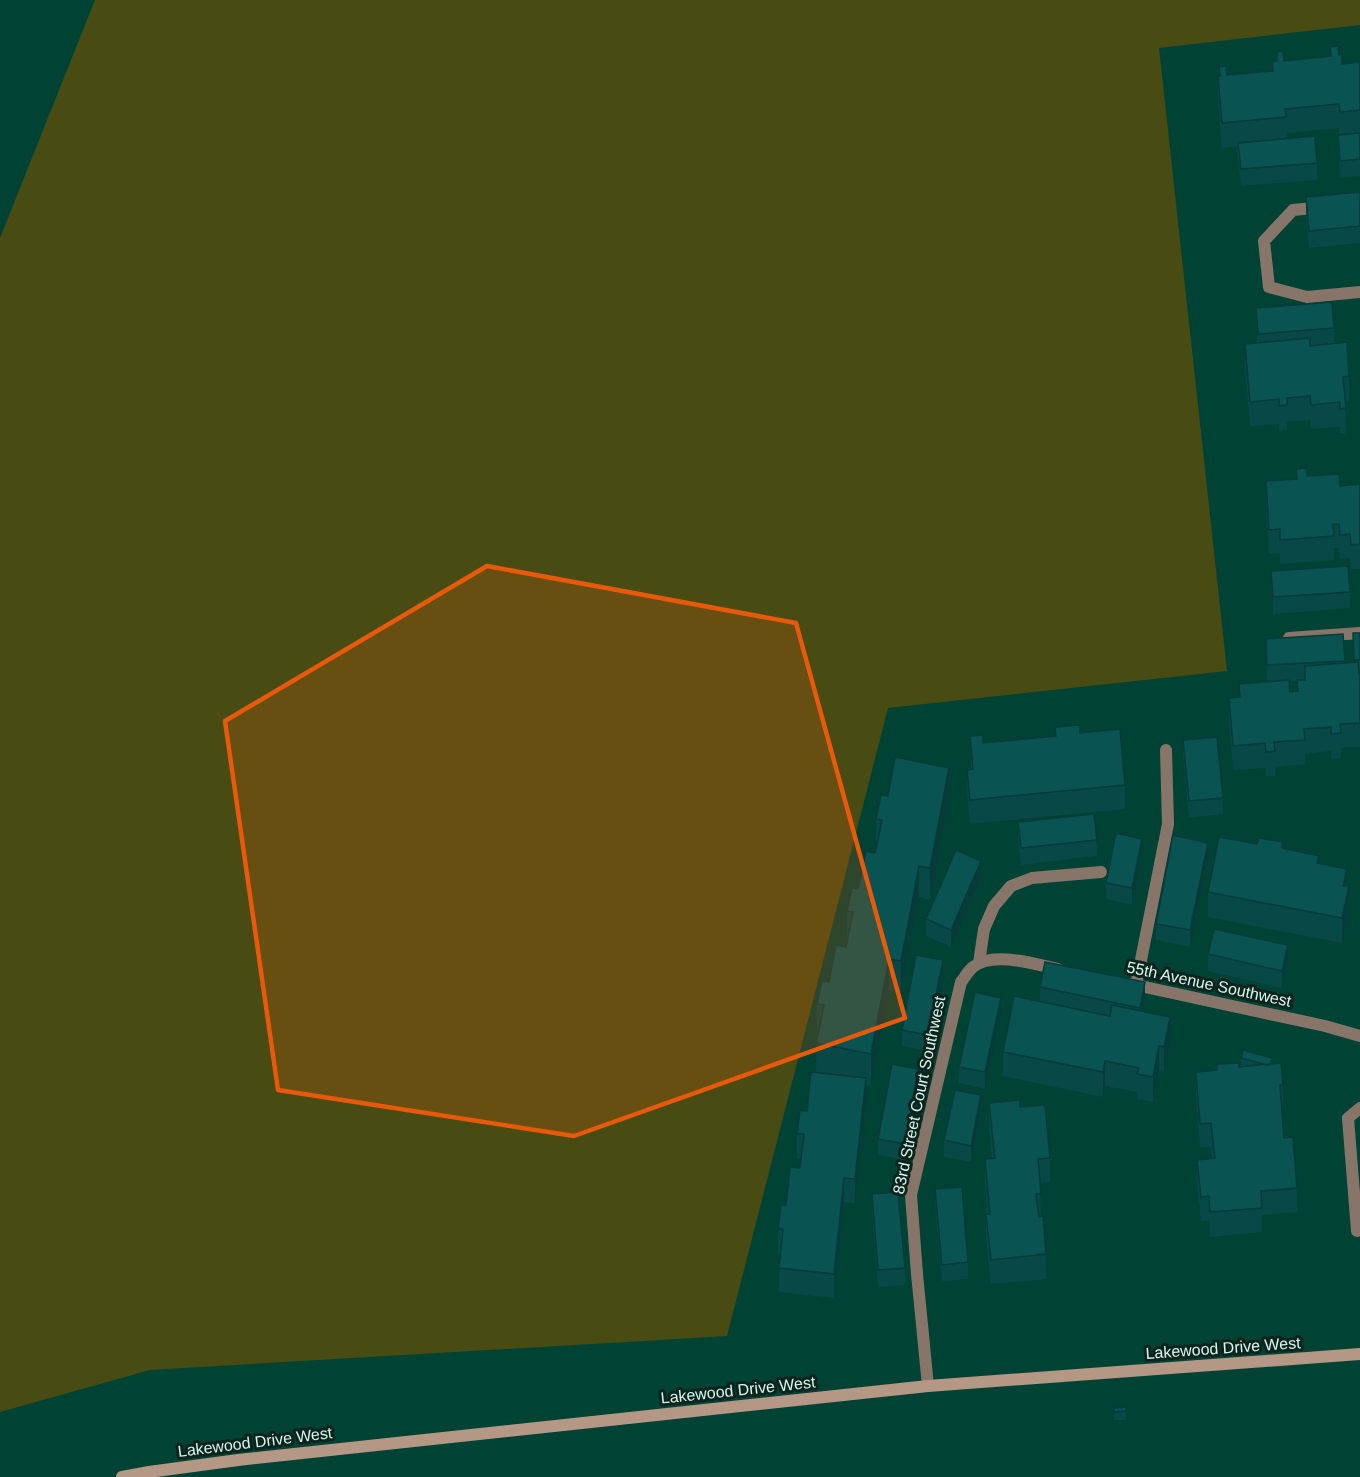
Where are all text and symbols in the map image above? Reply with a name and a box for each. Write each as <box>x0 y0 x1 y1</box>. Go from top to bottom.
street label: 55th Avenue Southwest <box>1125 958 1293 1010</box>
street label: 83rd Street Court Southwest <box>890 994 948 1196</box>
street label: Lakewood Drive West <box>1145 1334 1302 1362</box>
street label: Lakewood Drive West <box>660 1373 817 1407</box>
street label: Lakewood Drive West <box>177 1424 334 1460</box>

